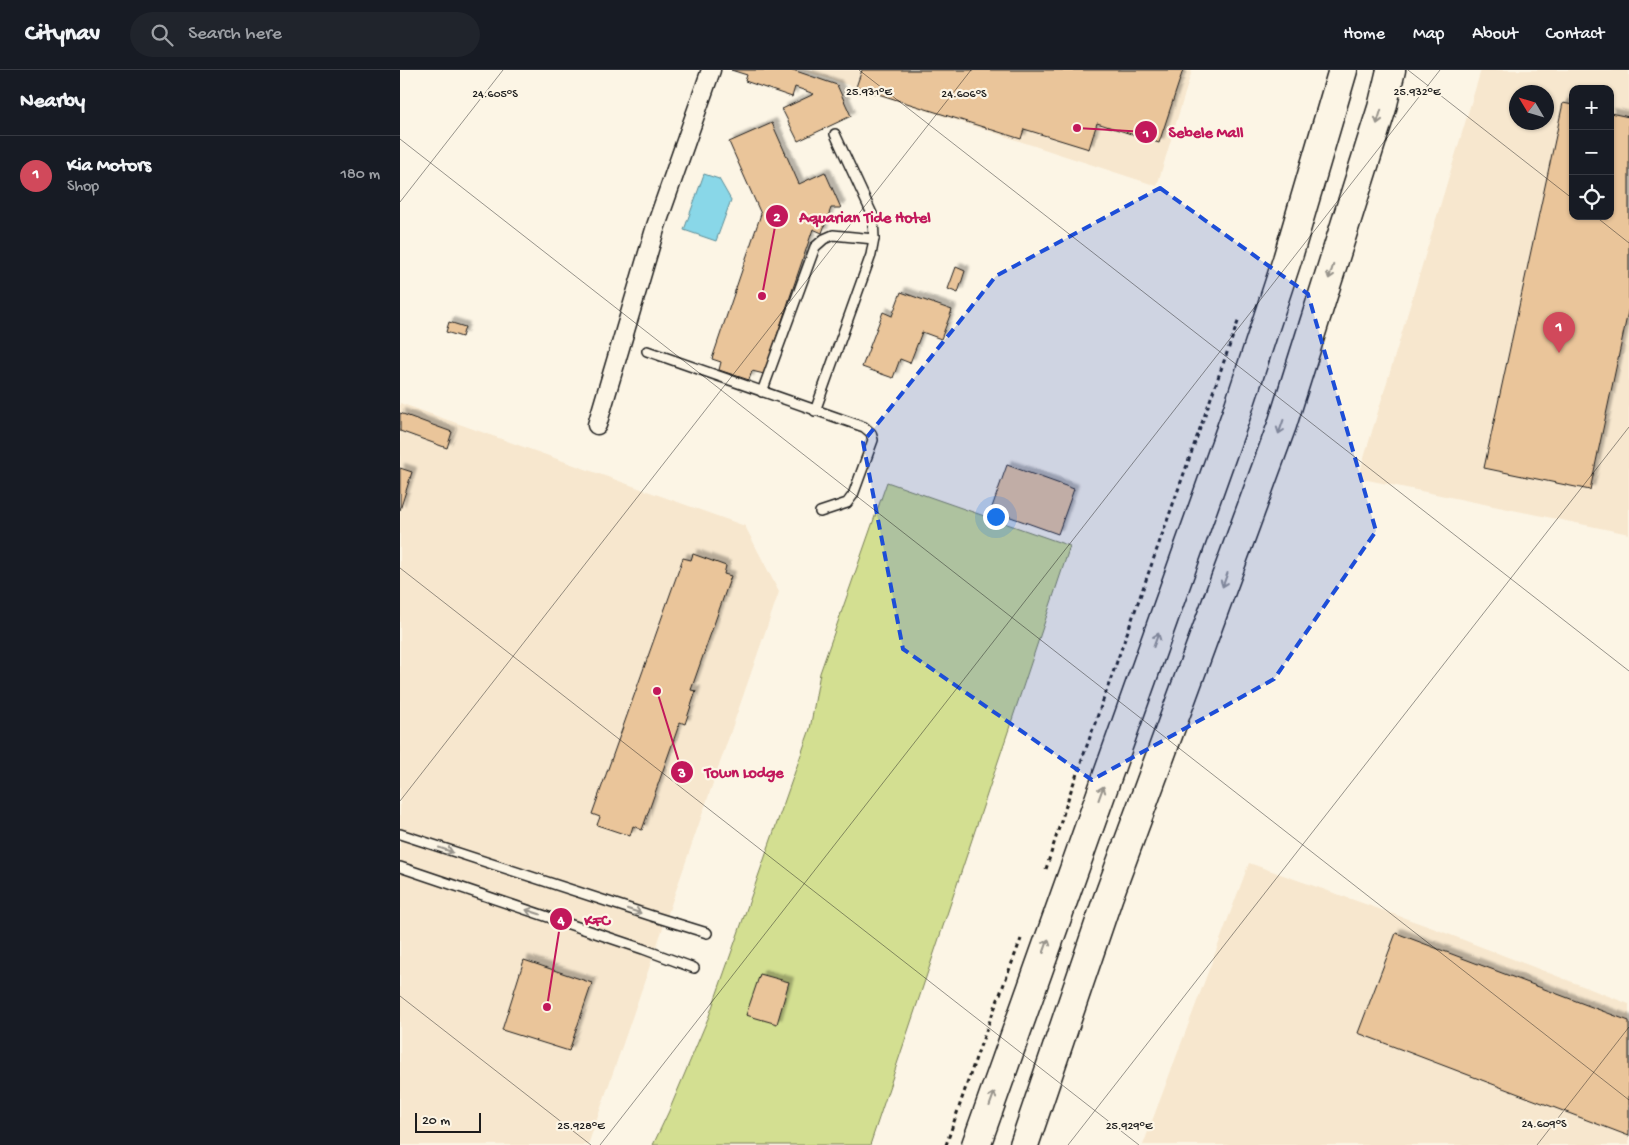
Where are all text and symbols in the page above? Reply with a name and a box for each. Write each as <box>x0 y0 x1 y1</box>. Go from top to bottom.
search box <box>130 12 480 57</box>
text: Citynav <box>25 20 100 49</box>
icon: search <box>148 21 176 49</box>
text: Search here <box>188 23 282 46</box>
text: Home <box>1343 24 1385 45</box>
text: Map <box>1413 24 1444 45</box>
text: About <box>1472 24 1518 45</box>
text: Contact <box>1546 24 1604 45</box>
north arrow <box>1509 85 1554 130</box>
map controls <box>1569 85 1614 220</box>
button: + <box>1569 85 1614 130</box>
text: 25.931°E <box>846 86 892 100</box>
text: 25.932°E <box>1394 86 1441 100</box>
text: 24.605°S <box>472 88 518 102</box>
text: 24.606°S <box>941 88 987 102</box>
text: Nearby <box>20 90 85 115</box>
one-way arrow <box>1374 109 1383 125</box>
callout: Sebele Mall <box>1133 116 1253 147</box>
text: 1 <box>1142 125 1149 143</box>
text: Sebele Mall <box>1169 125 1244 144</box>
button: − <box>1569 130 1614 175</box>
text: Kia Motors <box>67 155 151 178</box>
text: 1 <box>33 166 39 185</box>
text: 180 m <box>341 166 380 185</box>
button: locate <box>1569 175 1614 220</box>
text: Shop <box>67 178 99 197</box>
callout: Aquarian Tide Hotel <box>764 201 941 232</box>
text: 2 <box>773 209 781 227</box>
text: Aquarian Tide Hotel <box>798 210 931 229</box>
one-way arrow <box>1325 264 1335 280</box>
pin: 1 <box>1543 312 1575 353</box>
one-way arrow <box>1275 419 1285 435</box>
your location <box>983 504 1009 530</box>
one-way arrow <box>1220 571 1229 587</box>
one-way arrow <box>1152 633 1161 648</box>
callout: Town Lodge <box>670 756 794 787</box>
text: 3 <box>677 765 686 783</box>
text: Town Lodge <box>702 765 784 784</box>
one-way arrow <box>1097 786 1106 801</box>
one-way arrow <box>438 846 453 855</box>
callout: KFC <box>549 904 620 935</box>
one-way arrow <box>626 906 642 916</box>
one-way arrow <box>525 907 541 917</box>
text: 4 <box>556 912 565 930</box>
text: KFC <box>583 913 611 932</box>
one-way arrow <box>1042 938 1052 954</box>
one-way arrow <box>988 1092 997 1107</box>
scale bar <box>415 1110 481 1133</box>
text: 20 m <box>422 1113 450 1130</box>
text: 24.609°S <box>1521 1118 1567 1132</box>
text: 25.928°E <box>557 1120 605 1134</box>
text: 25.929°E <box>1106 1120 1153 1134</box>

